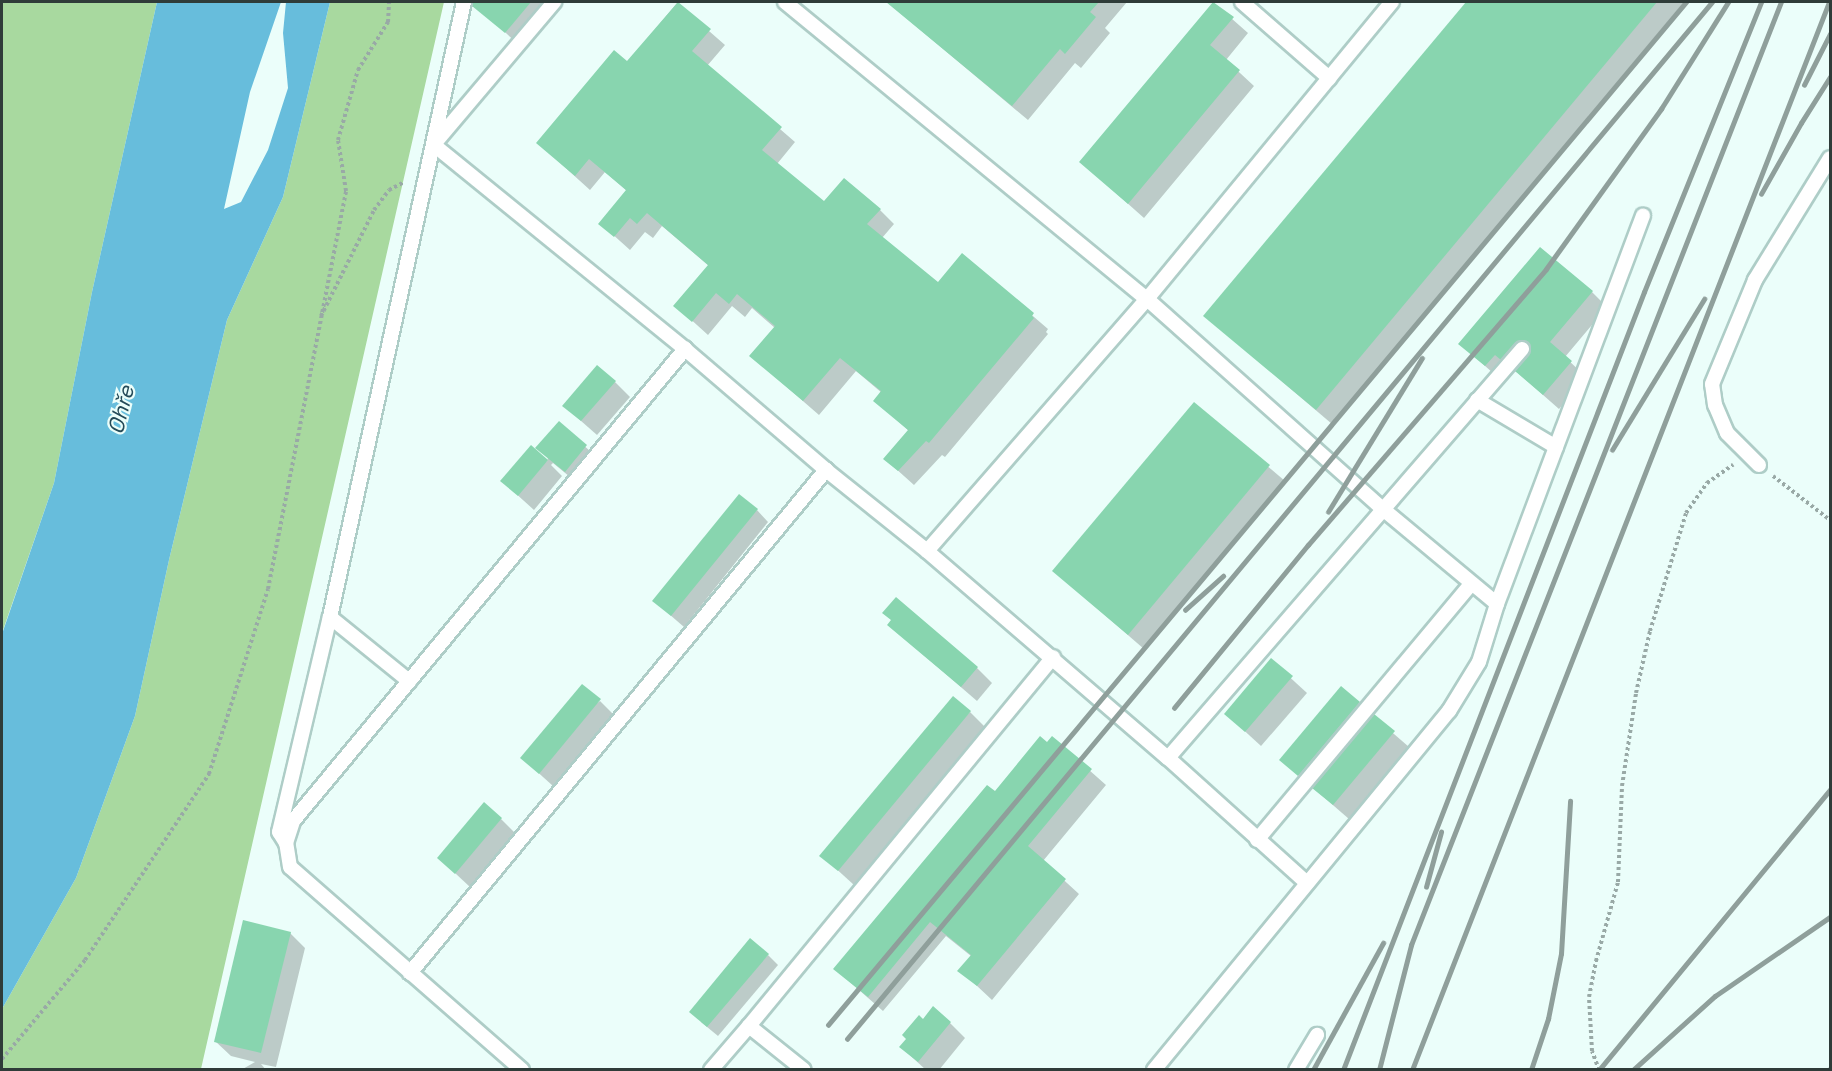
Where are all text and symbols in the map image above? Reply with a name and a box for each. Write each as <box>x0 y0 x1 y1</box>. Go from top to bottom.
water label: Ohře <box>102 383 140 437</box>

